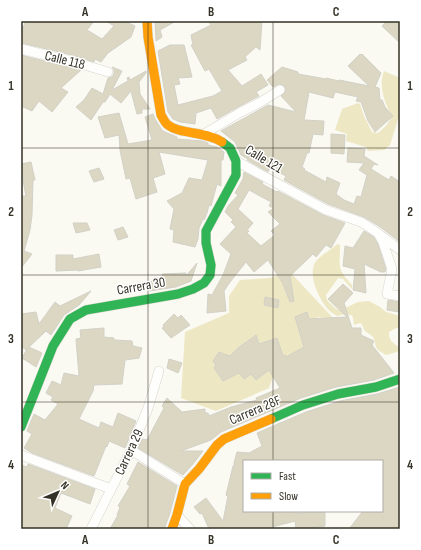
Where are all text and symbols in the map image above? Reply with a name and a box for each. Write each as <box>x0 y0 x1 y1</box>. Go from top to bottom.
text: A <box>81 4 89 20</box>
text: B <box>208 4 214 20</box>
text: C <box>333 4 340 20</box>
street label: Calle 118 <box>43 47 87 73</box>
text: 1 <box>8 78 14 94</box>
text: 1 <box>407 78 413 94</box>
street label: Calle 121 <box>242 141 286 177</box>
text: 2 <box>8 204 14 220</box>
text: 2 <box>407 204 413 220</box>
street label: Carrera 30 <box>115 273 167 299</box>
text: 3 <box>8 331 14 347</box>
text: 3 <box>407 331 413 347</box>
street label: Carrera 28F <box>227 391 284 428</box>
street label: Carrera 29 <box>111 426 147 478</box>
text: 4 <box>8 457 14 473</box>
text: 4 <box>407 457 413 473</box>
legend <box>243 460 383 512</box>
text: Fast <box>279 469 296 484</box>
north arrow <box>38 472 78 512</box>
text: N <box>58 479 72 492</box>
text: Slow <box>279 489 298 504</box>
text: A <box>81 532 89 548</box>
text: B <box>208 532 214 548</box>
text: C <box>333 532 340 548</box>

